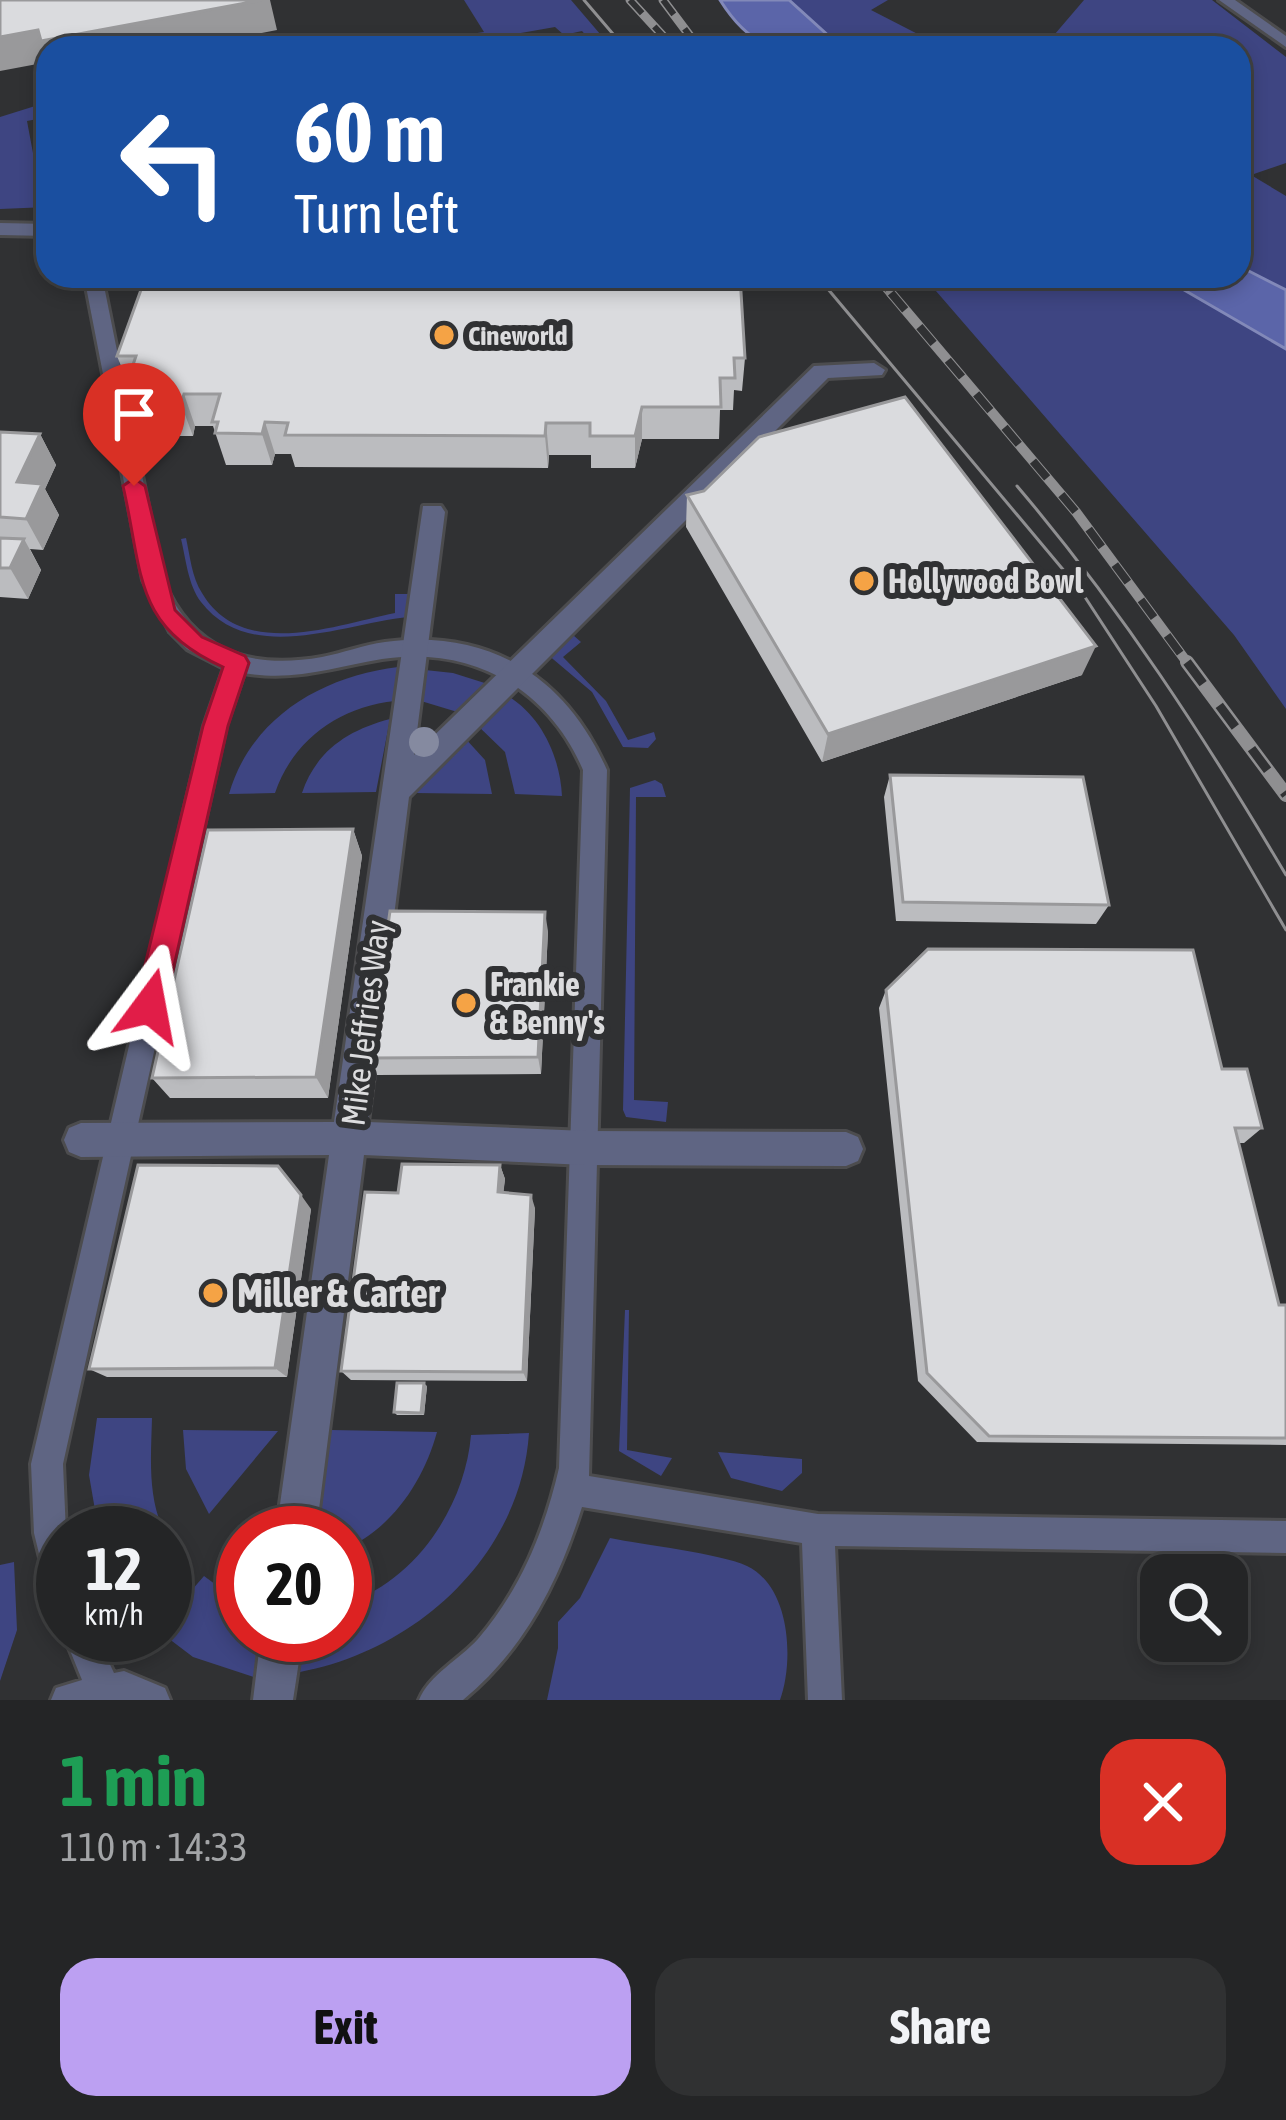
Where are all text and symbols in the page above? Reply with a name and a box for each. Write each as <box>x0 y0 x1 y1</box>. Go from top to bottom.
icon: left <box>96 84 252 240</box>
text: 60 m <box>294 84 445 180</box>
text: Turn left <box>294 183 459 244</box>
place label: Cineworld <box>468 320 568 351</box>
marker: Cineworld <box>431 322 457 348</box>
pin <box>83 363 185 486</box>
icon: arrive <box>101 381 167 447</box>
place label: Hollywood Bowl <box>888 562 1085 600</box>
marker: Hollywood Bowl <box>851 568 877 594</box>
street label: Mike Jeffries Way <box>334 918 396 1128</box>
position arrow <box>87 943 213 1069</box>
place label: Frankie & Benny's <box>490 965 605 1041</box>
marker: Frankie & Benny's <box>453 990 479 1016</box>
place label: Miller & Carter <box>237 1271 441 1315</box>
marker: Miller & Carter <box>200 1280 226 1306</box>
speed limit sign: 20 <box>216 1506 372 1662</box>
text: 12 <box>86 1534 142 1603</box>
map controls <box>1140 1554 1248 1662</box>
button: search <box>1140 1554 1248 1662</box>
text: km/h <box>84 1597 144 1631</box>
text: 1 min <box>60 1739 207 1821</box>
button: close <box>1100 1739 1226 1865</box>
text: 110 m · 14:33 <box>60 1825 248 1869</box>
button: Exit <box>60 1958 631 2096</box>
button: Share <box>655 1958 1226 2096</box>

